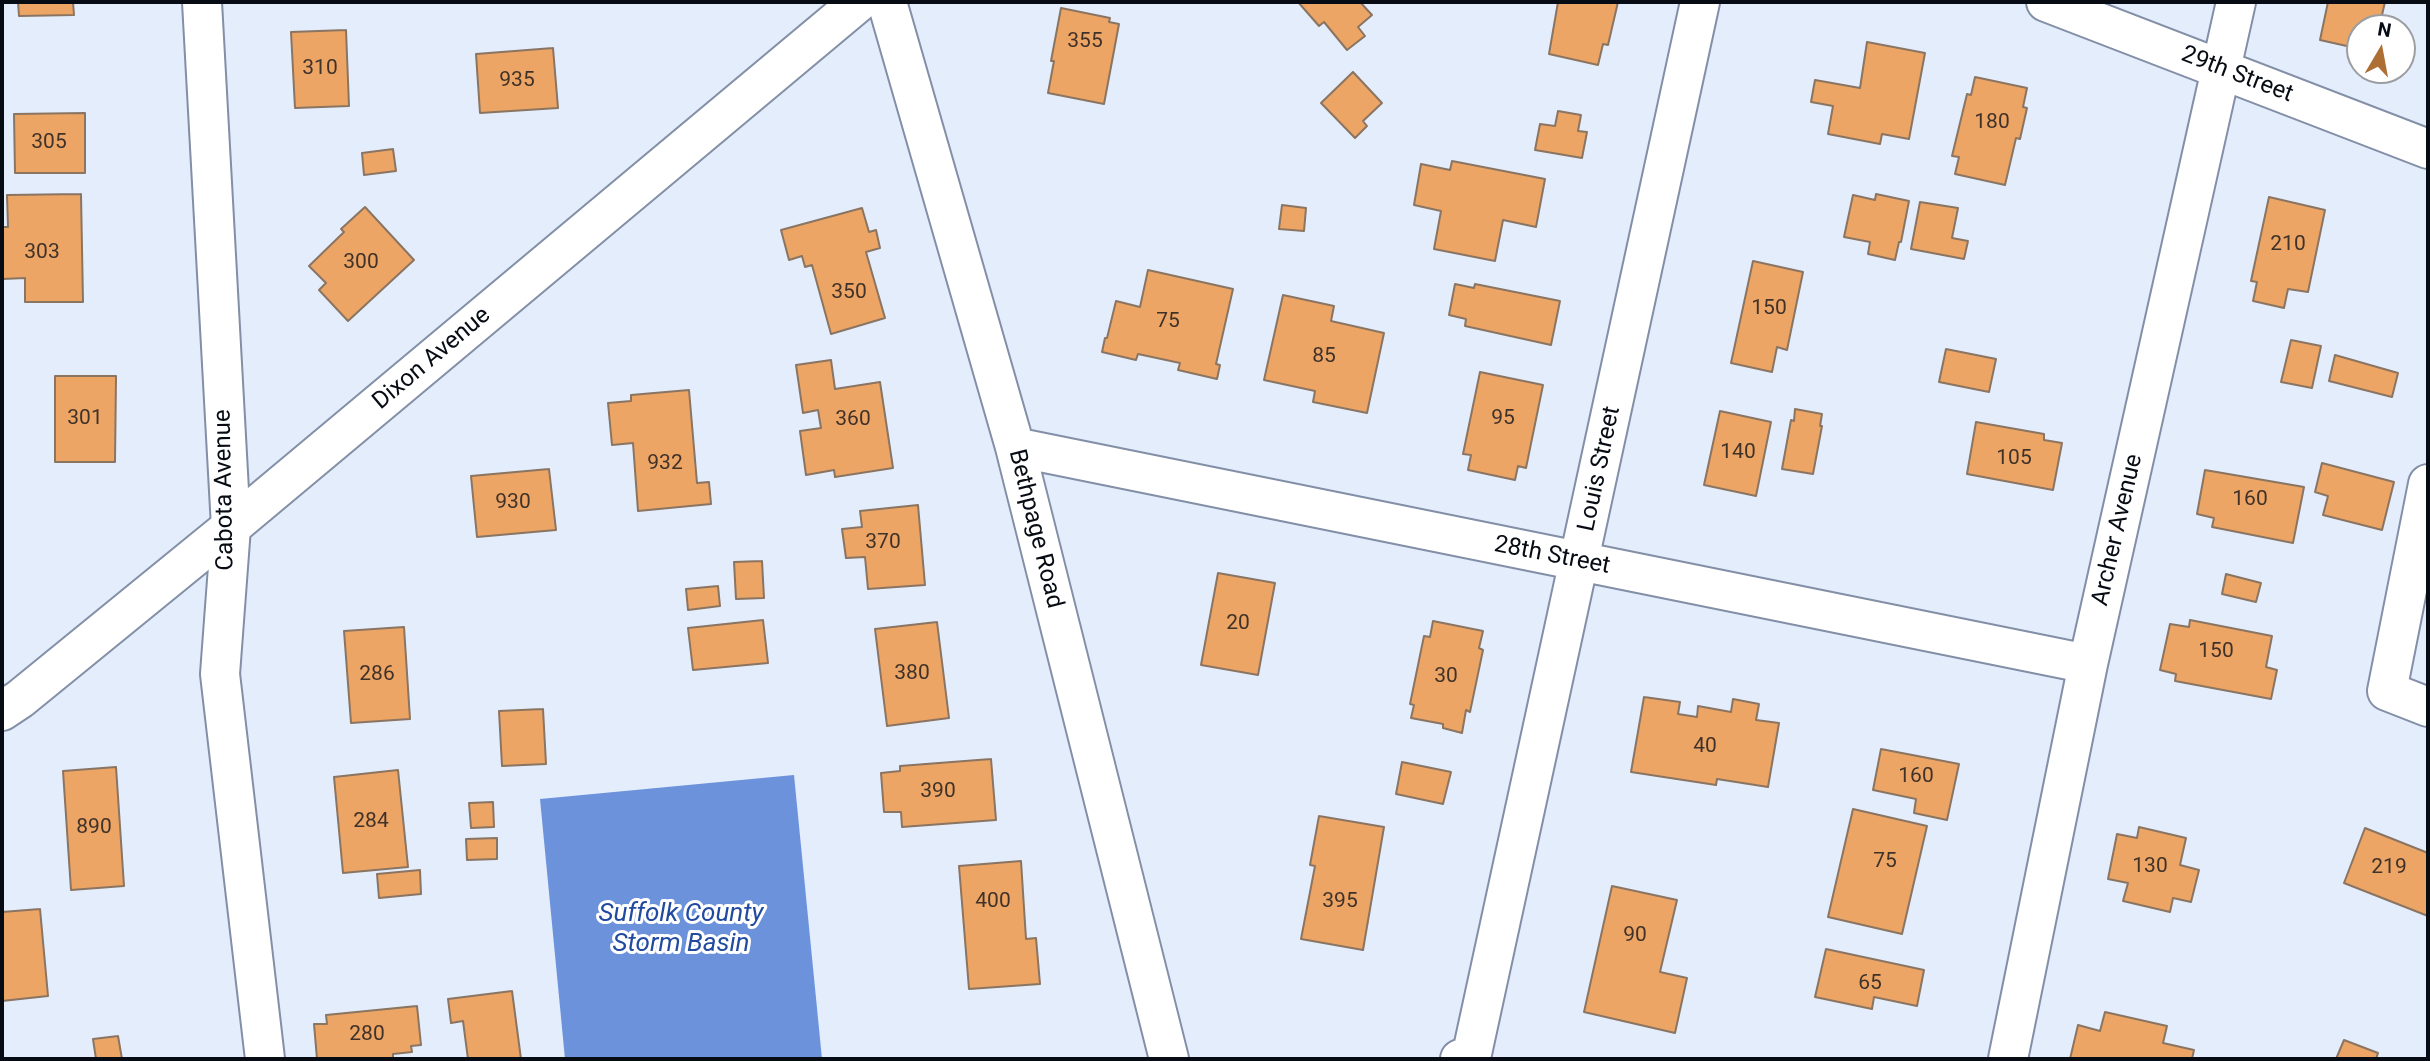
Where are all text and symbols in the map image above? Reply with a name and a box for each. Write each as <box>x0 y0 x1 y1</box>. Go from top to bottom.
north arrow <box>2346 14 2416 84</box>
text: N <box>2376 17 2393 42</box>
house number: 355 <box>1067 29 1103 55</box>
street label: 29th Street <box>2177 41 2297 109</box>
house number: 310 <box>302 56 338 82</box>
house number: 935 <box>499 68 535 94</box>
house number: 180 <box>1974 110 2010 136</box>
house number: 305 <box>31 130 67 156</box>
house number: 210 <box>2270 232 2306 258</box>
house number: 303 <box>24 240 60 266</box>
house number: 300 <box>343 250 379 276</box>
house number: 350 <box>831 280 867 306</box>
house number: 150 <box>1751 296 1787 322</box>
street label: Dixon Avenue <box>367 301 497 417</box>
house number: 75 <box>1156 309 1180 335</box>
house number: 85 <box>1312 344 1336 370</box>
street label: Louis Street <box>1573 404 1627 534</box>
house number: 301 <box>67 406 103 432</box>
house number: 95 <box>1491 406 1515 432</box>
house number: 360 <box>835 407 871 433</box>
street label: Cabota Avenue <box>209 409 241 571</box>
house number: 140 <box>1720 440 1756 466</box>
house number: 105 <box>1996 446 2032 472</box>
street label: Bethpage Road <box>1001 447 1069 611</box>
house number: 932 <box>647 451 683 477</box>
street label: Archer Avenue <box>2087 451 2149 609</box>
house number: 160 <box>2232 487 2268 513</box>
house number: 930 <box>495 490 531 516</box>
house number: 370 <box>865 530 901 556</box>
street label: 28th Street <box>1492 531 1612 581</box>
house number: 20 <box>1226 611 1250 637</box>
house number: 150 <box>2198 639 2234 665</box>
house number: 380 <box>894 661 930 687</box>
house number: 286 <box>359 662 395 688</box>
house number: 30 <box>1434 664 1458 690</box>
house number: 40 <box>1693 734 1717 760</box>
house number: 160 <box>1898 764 1934 790</box>
house number: 390 <box>920 779 956 805</box>
house number: 284 <box>353 809 389 835</box>
house number: 890 <box>76 815 112 841</box>
house number: 75 <box>1873 849 1897 875</box>
house number: 130 <box>2132 854 2168 880</box>
house number: 219 <box>2371 855 2407 881</box>
house number: 400 <box>975 889 1011 915</box>
house number: 395 <box>1322 889 1358 915</box>
water label: Suffolk County Storm Basin <box>599 898 763 960</box>
house number: 90 <box>1623 923 1647 949</box>
house number: 65 <box>1858 971 1882 997</box>
house number: 280 <box>349 1022 385 1048</box>

